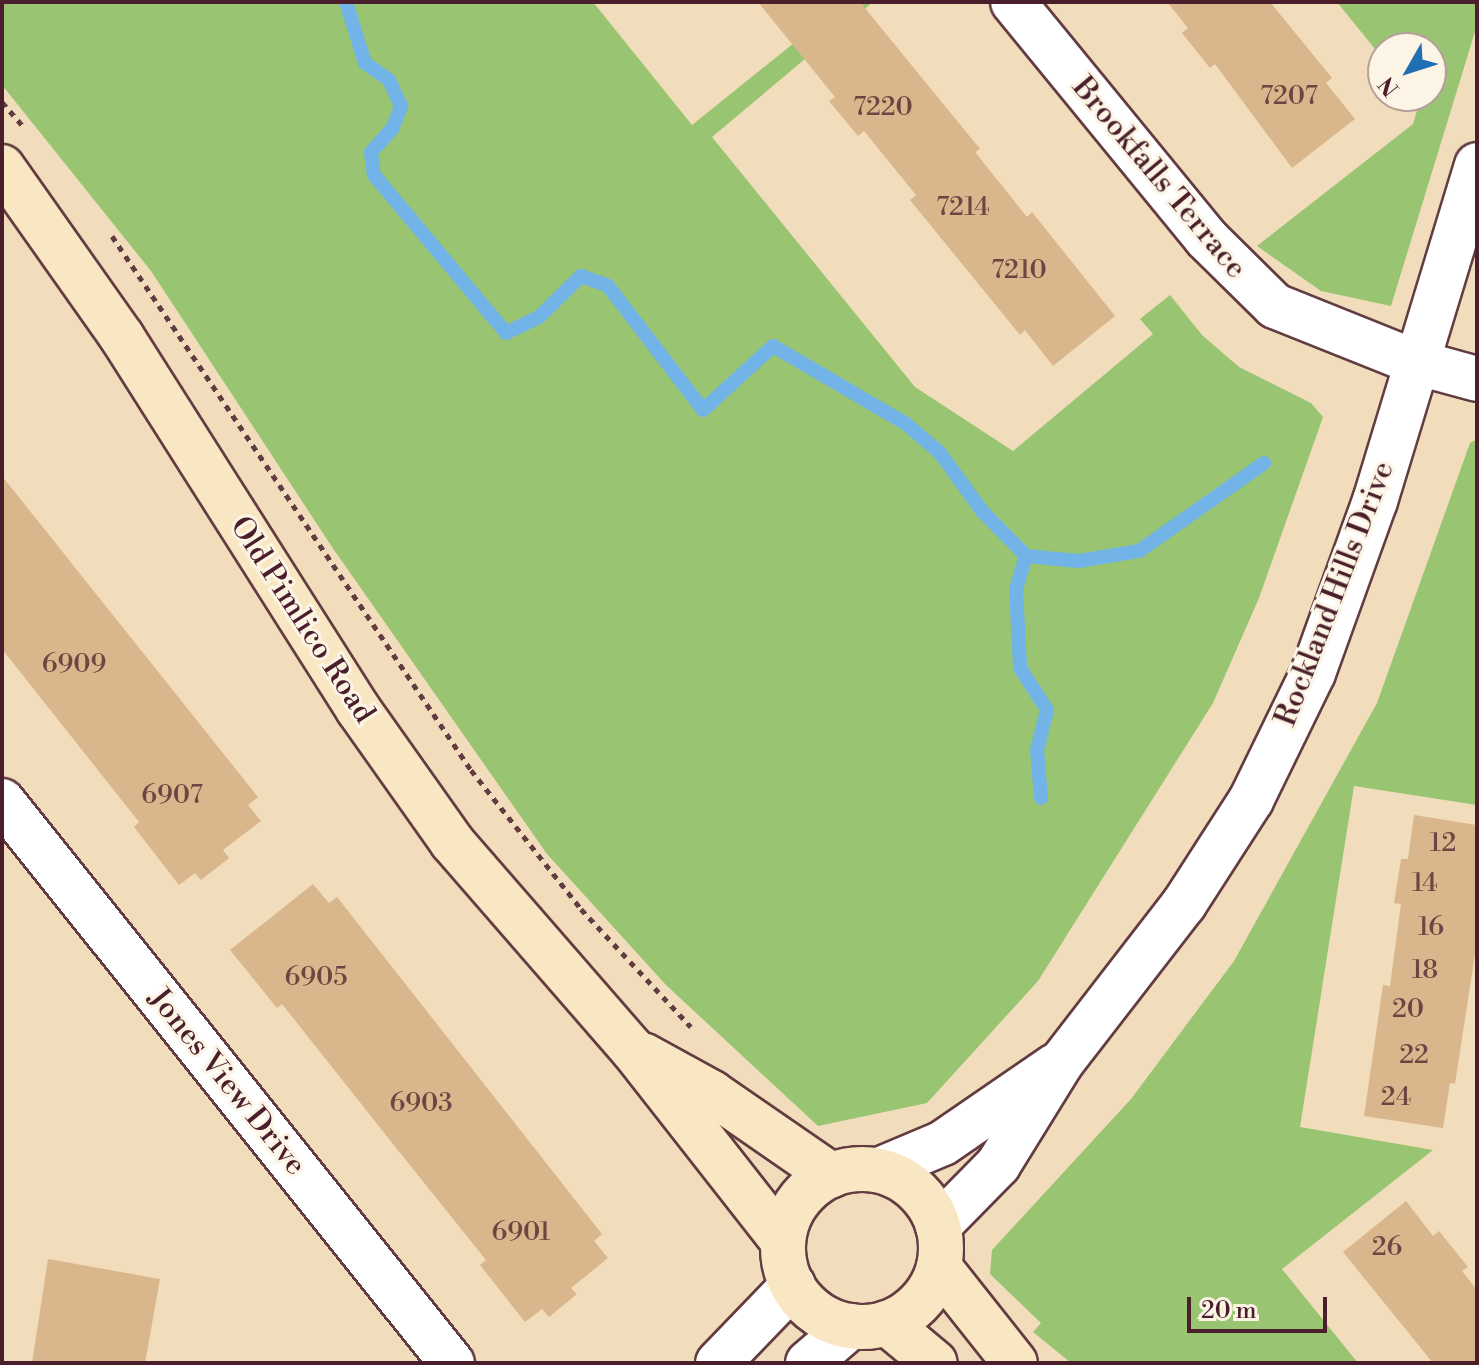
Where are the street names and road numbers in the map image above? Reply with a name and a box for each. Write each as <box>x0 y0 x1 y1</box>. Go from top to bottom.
street label: Brookfalls Terrace <box>1064 70 1254 286</box>
street label: Rockland Hills Drive <box>1268 457 1402 731</box>
street label: Old Pimlico Road <box>222 510 382 730</box>
street label: Jones View Drive <box>141 981 313 1183</box>

